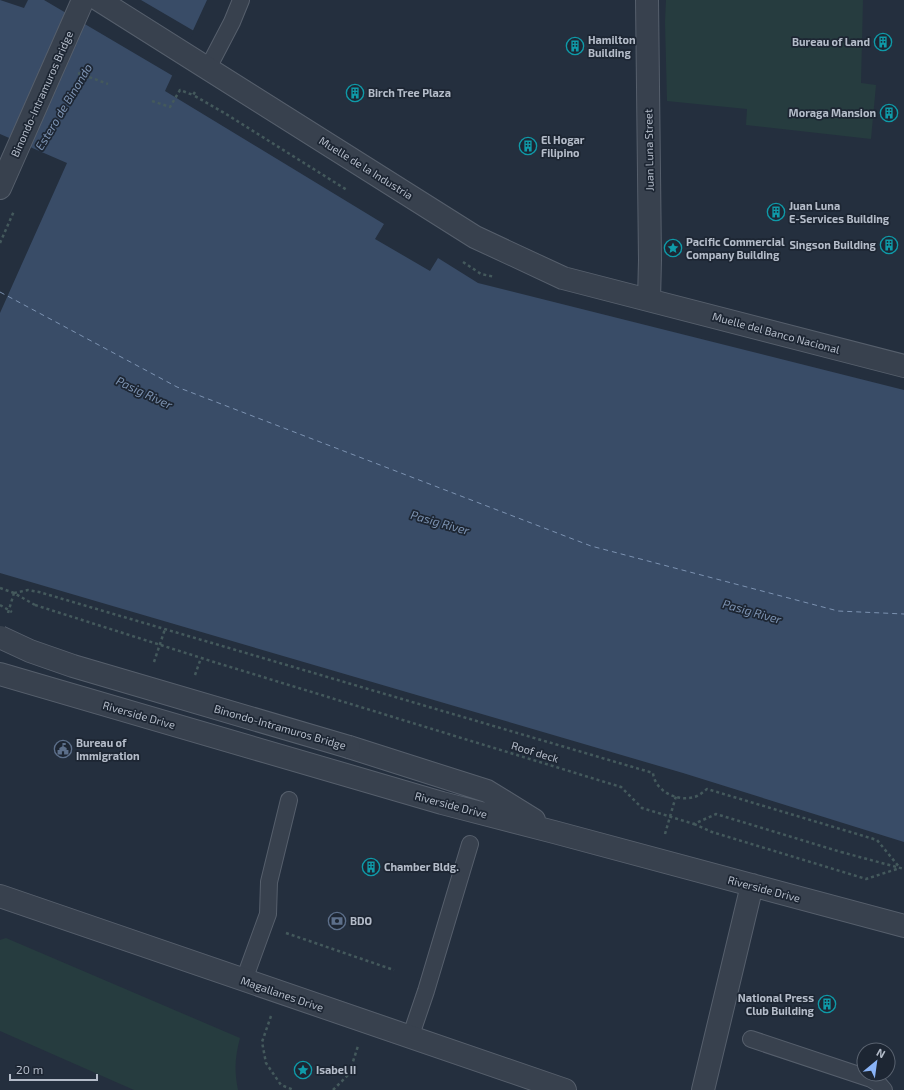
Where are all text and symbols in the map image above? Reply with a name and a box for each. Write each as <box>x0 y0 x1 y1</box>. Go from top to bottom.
street label: Binondo-Intramuros Bridge <box>8 29 75 159</box>
building icon: Bureau of Land <box>873 32 893 52</box>
place label: Hamilton Building <box>588 33 636 59</box>
place label: Bureau of Land <box>792 35 870 48</box>
building icon: Hamilton Building <box>565 36 585 56</box>
water label: Estero de Binondo <box>32 60 95 152</box>
building icon: Birch Tree Plaza <box>345 83 365 103</box>
place label: Birch Tree Plaza <box>368 86 451 99</box>
building icon: Moraga Mansion <box>879 103 899 123</box>
place label: Moraga Mansion <box>789 106 876 119</box>
street label: Juan Luna Street <box>641 109 656 191</box>
street label: Muelle de la Industria <box>317 133 415 202</box>
place label: El Hogar Filipino <box>541 133 585 159</box>
building icon: El Hogar Filipino <box>518 136 538 156</box>
place label: Juan Luna E-Services Building <box>789 199 890 225</box>
building icon: Juan Luna E-Services Building <box>766 202 786 222</box>
place label: Pacific Commercial Company Building <box>686 235 785 262</box>
building icon: Singson Building <box>879 235 899 255</box>
place icon: Pacific Commercial Company Building <box>663 238 683 258</box>
place label: Singson Building <box>789 238 877 251</box>
street label: Muelle del Banco Nacional <box>711 309 842 356</box>
water label: Pasig River <box>114 373 175 411</box>
water label: Pasig River <box>409 507 471 537</box>
water label: Pasig River <box>721 596 783 626</box>
street label: Riverside Drive <box>101 698 177 731</box>
street label: Binondo-Intramuros Bridge <box>213 701 348 752</box>
place label: Bureau of Immigration <box>76 736 140 762</box>
street label: Roof deck <box>510 738 561 765</box>
public building icon: Bureau of Immigration <box>53 739 73 759</box>
street label: Riverside Drive <box>413 789 489 820</box>
building icon: Chamber Bldg. <box>361 857 381 877</box>
place label: Chamber Bldg. <box>384 860 459 873</box>
street label: Riverside Drive <box>726 873 802 904</box>
bank icon: BDO <box>327 911 347 931</box>
place label: BDO <box>350 914 373 927</box>
street label: Magallanes Drive <box>239 973 325 1014</box>
place label: National Press Club Building <box>738 991 815 1017</box>
building icon: National Press Club Building <box>817 994 837 1014</box>
north arrow <box>856 1042 896 1082</box>
text: N <box>874 1045 888 1060</box>
scale bar <box>10 1056 97 1082</box>
place icon: Isabel II <box>293 1060 313 1080</box>
text: 20 m <box>16 1062 43 1076</box>
place label: Isabel II <box>316 1063 356 1076</box>

